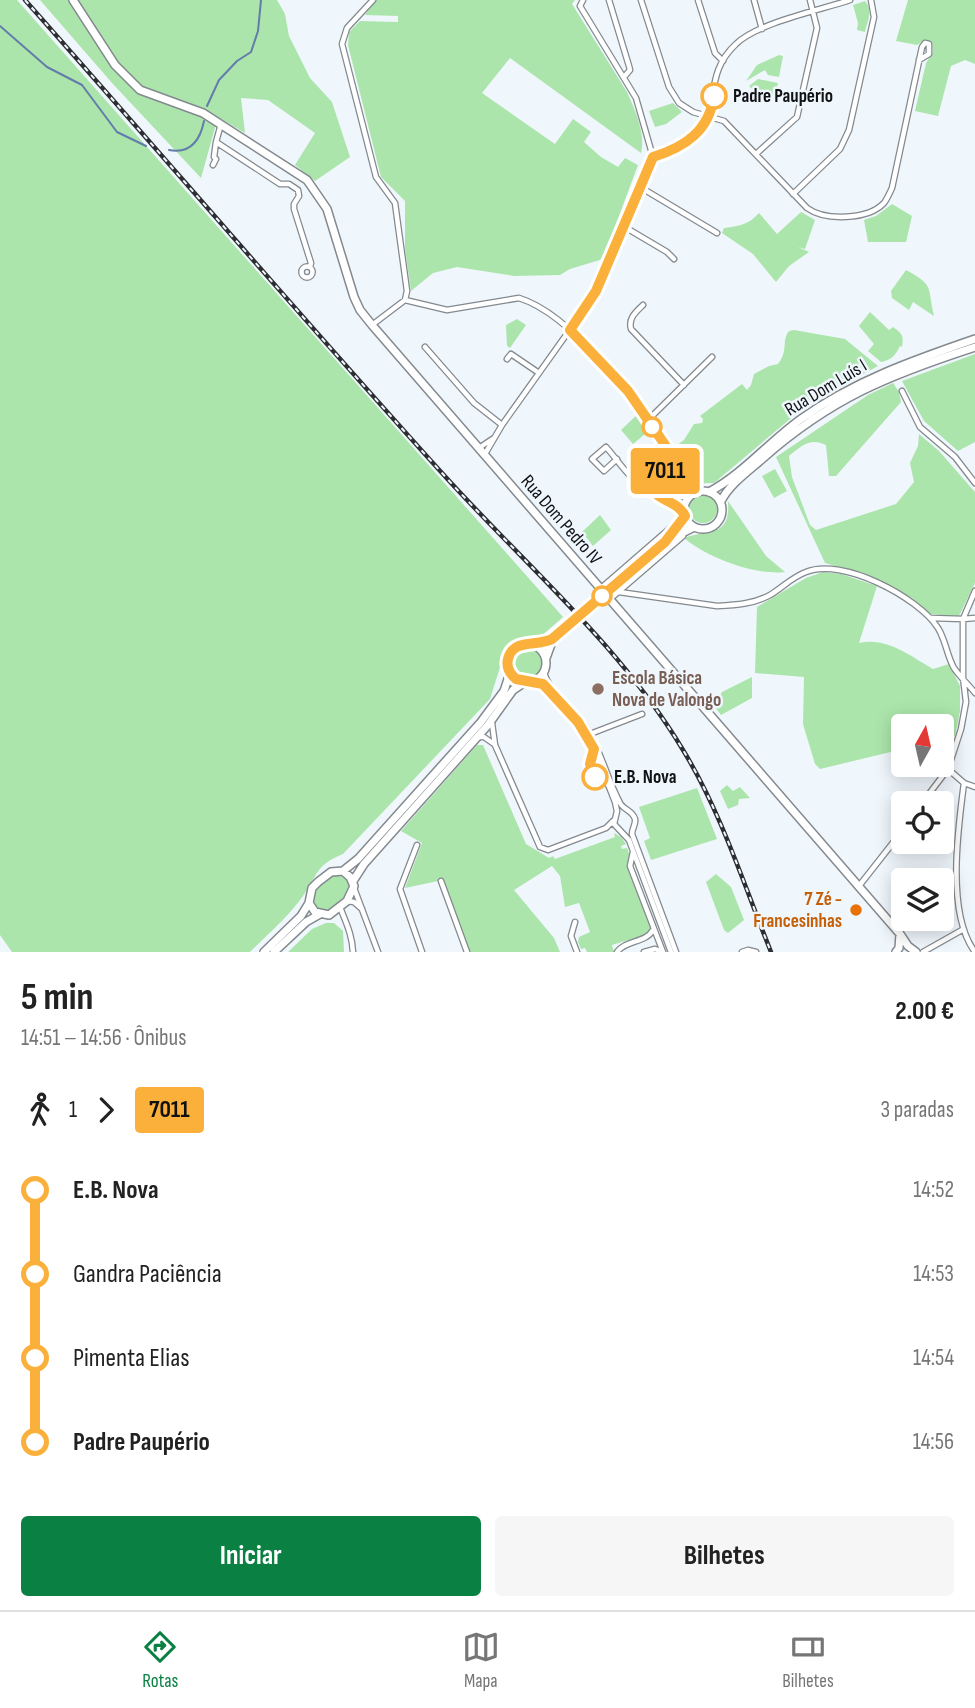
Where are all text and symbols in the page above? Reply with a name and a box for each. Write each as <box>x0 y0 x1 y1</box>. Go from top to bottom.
marker: Padre Paupério <box>701 83 727 109</box>
place label: Padre Paupério <box>733 85 833 108</box>
street label: Rua Dom Luís I <box>781 355 871 421</box>
unlabelled marker <box>642 417 662 437</box>
line badge: 7011 <box>616 448 714 494</box>
text: 7011 <box>645 456 685 485</box>
street label: Rua Dom Pedro IV <box>516 470 607 570</box>
unlabelled marker <box>592 586 612 606</box>
place label: Escola Básica Nova de Valongo <box>612 667 721 712</box>
marker: Escola Básica Nova de Valongo <box>590 681 606 697</box>
north arrow <box>891 714 954 777</box>
map controls <box>891 714 954 931</box>
marker: E.B. Nova <box>582 764 608 790</box>
place label: E.B. Nova <box>614 766 677 789</box>
button: locate <box>891 791 954 854</box>
button: layers <box>891 868 954 931</box>
place label: 7 Zé - Francesinhas <box>753 888 842 933</box>
marker: 7 Zé - Francesinhas <box>848 902 864 918</box>
text: 5 min <box>21 975 93 1020</box>
text: 2.00 € <box>895 996 954 1027</box>
text: 14:51 – 14:56 · Ônibus <box>21 1024 187 1052</box>
icon: walk <box>21 1091 59 1129</box>
icon: forward <box>87 1091 125 1129</box>
text: 7011 <box>149 1095 190 1124</box>
text: 1 <box>69 1096 77 1124</box>
text: 3 paradas <box>881 1096 954 1124</box>
text: E.B. Nova <box>73 1175 159 1206</box>
text: 14:52 <box>913 1176 954 1204</box>
text: Gandra Paciência <box>73 1259 222 1290</box>
text: 14:53 <box>913 1260 954 1288</box>
text: Pimenta Elias <box>73 1343 189 1374</box>
text: 14:54 <box>913 1344 954 1372</box>
text: Padre Paupério <box>73 1427 210 1458</box>
text: 14:56 <box>913 1428 954 1456</box>
button: Iniciar <box>21 1516 481 1596</box>
button: Bilhetes <box>495 1516 954 1596</box>
tab: Rotas <box>141 1628 179 1693</box>
tab: Mapa <box>462 1628 500 1693</box>
tab: Bilhetes <box>782 1628 834 1693</box>

